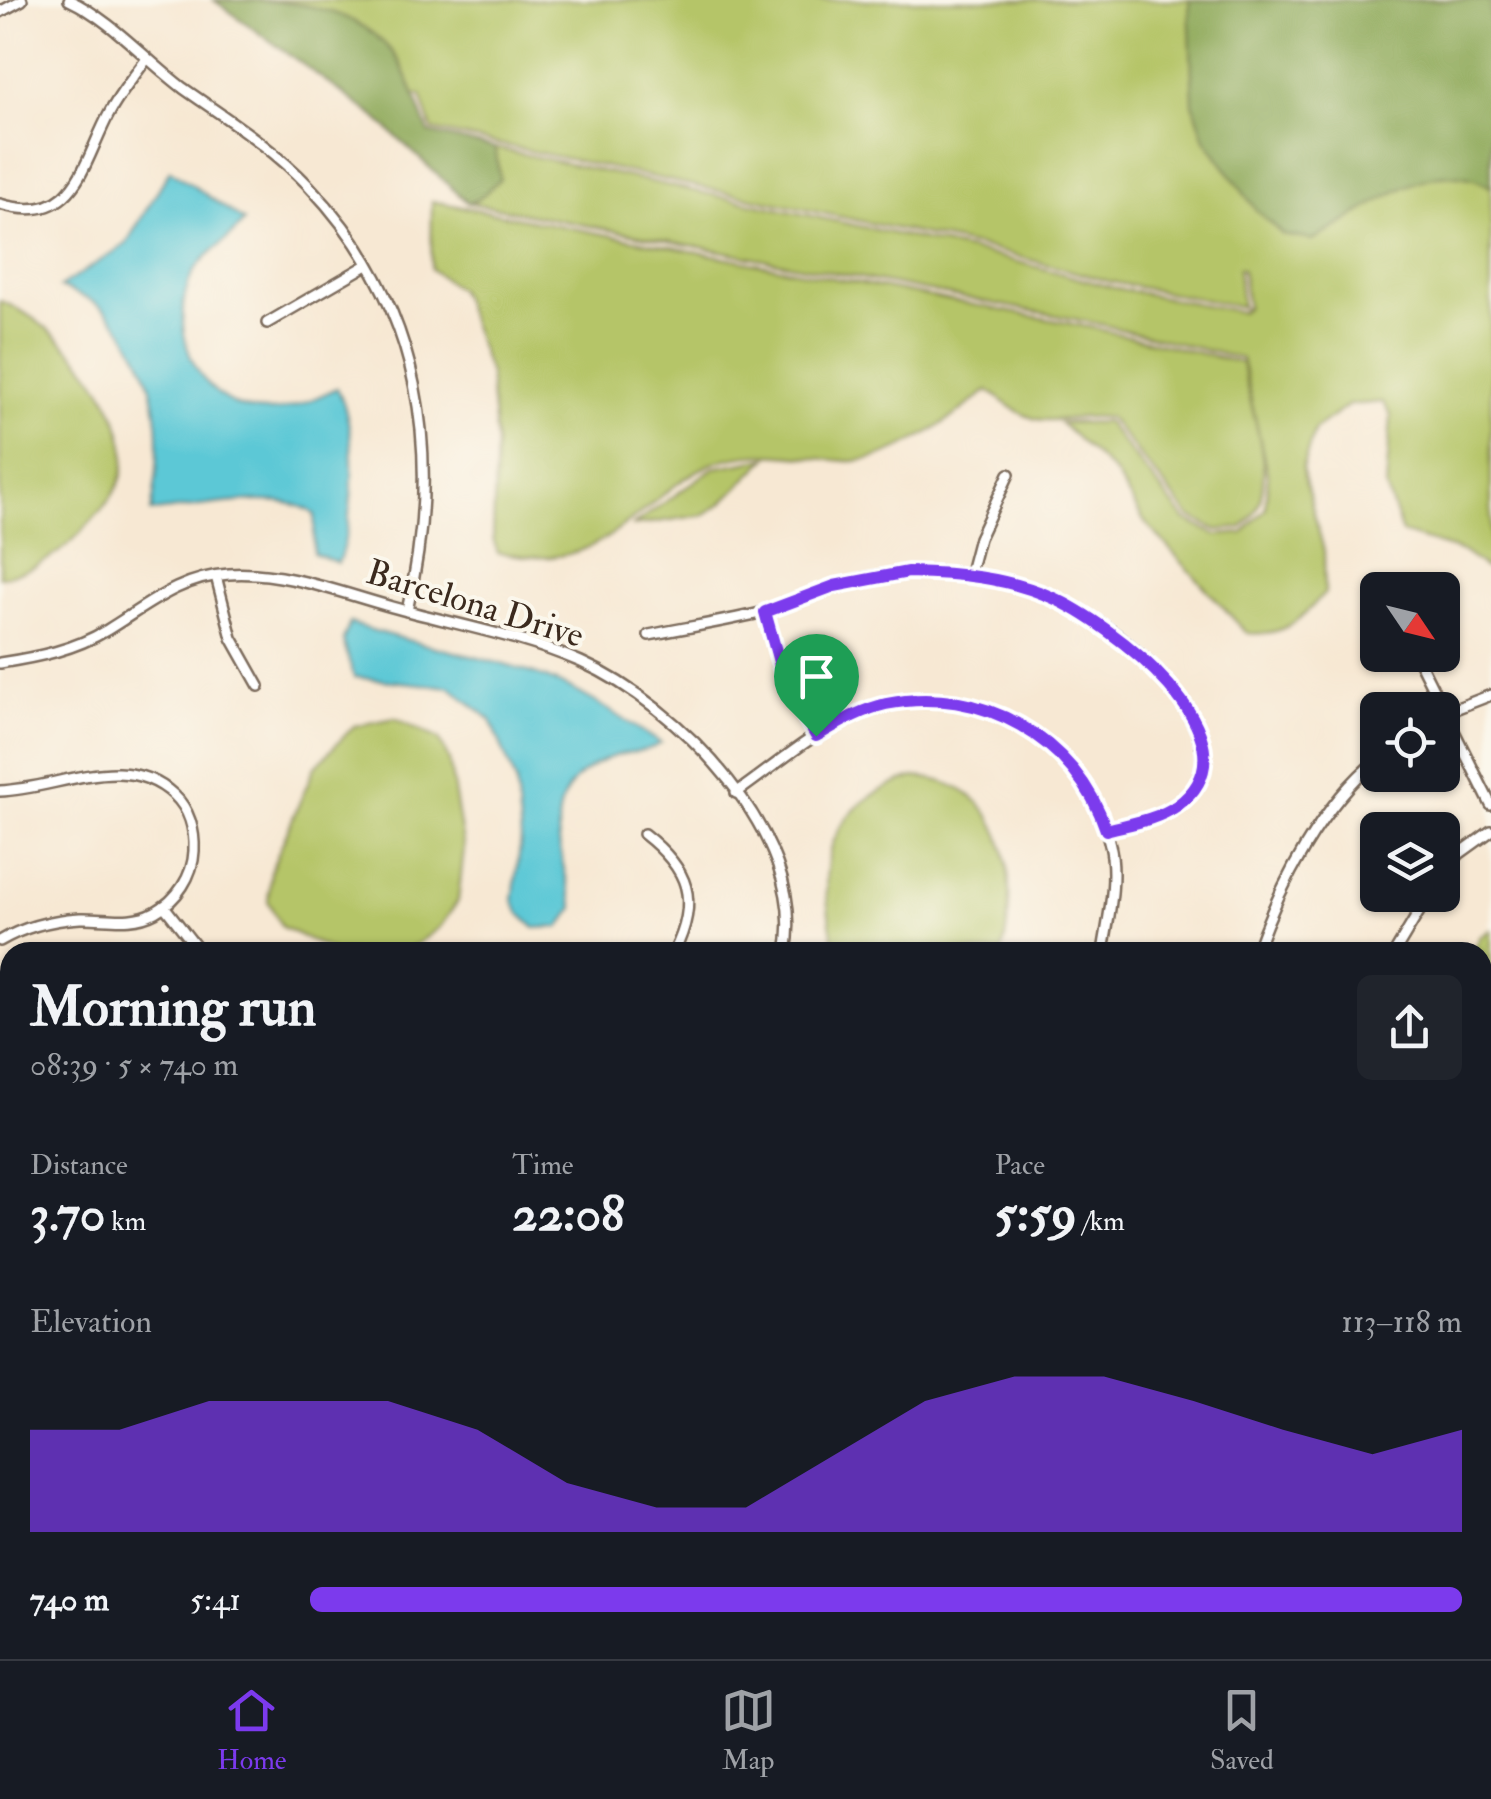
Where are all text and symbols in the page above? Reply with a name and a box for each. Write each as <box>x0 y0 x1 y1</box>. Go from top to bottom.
street label: Barcelona Drive <box>361 550 589 658</box>
north arrow <box>1360 572 1460 672</box>
map controls <box>1360 572 1460 912</box>
pin <box>774 634 859 737</box>
icon: arrive <box>789 649 844 704</box>
button: locate <box>1360 692 1460 792</box>
button: layers <box>1360 812 1460 912</box>
text: Morning run <box>30 973 316 1042</box>
button: share <box>1357 975 1462 1080</box>
text: 08:39 · 5 × 740 m <box>30 1045 238 1085</box>
text: Distance <box>30 1148 128 1183</box>
text: Time <box>512 1148 574 1183</box>
text: Pace <box>995 1148 1045 1183</box>
text: 3.70 <box>30 1183 105 1246</box>
text: 22:08 <box>512 1183 625 1246</box>
text: 5:59 <box>995 1183 1077 1246</box>
text: km <box>105 1204 146 1239</box>
text: /km <box>1077 1204 1125 1239</box>
text: Elevation <box>30 1302 152 1342</box>
text: 113–118 m <box>1341 1302 1462 1342</box>
text: 740 m <box>30 1580 109 1620</box>
text: 5:41 <box>190 1580 241 1620</box>
tab: Home <box>217 1683 286 1778</box>
tab: Map <box>721 1683 776 1778</box>
tab: Saved <box>1210 1683 1274 1778</box>

